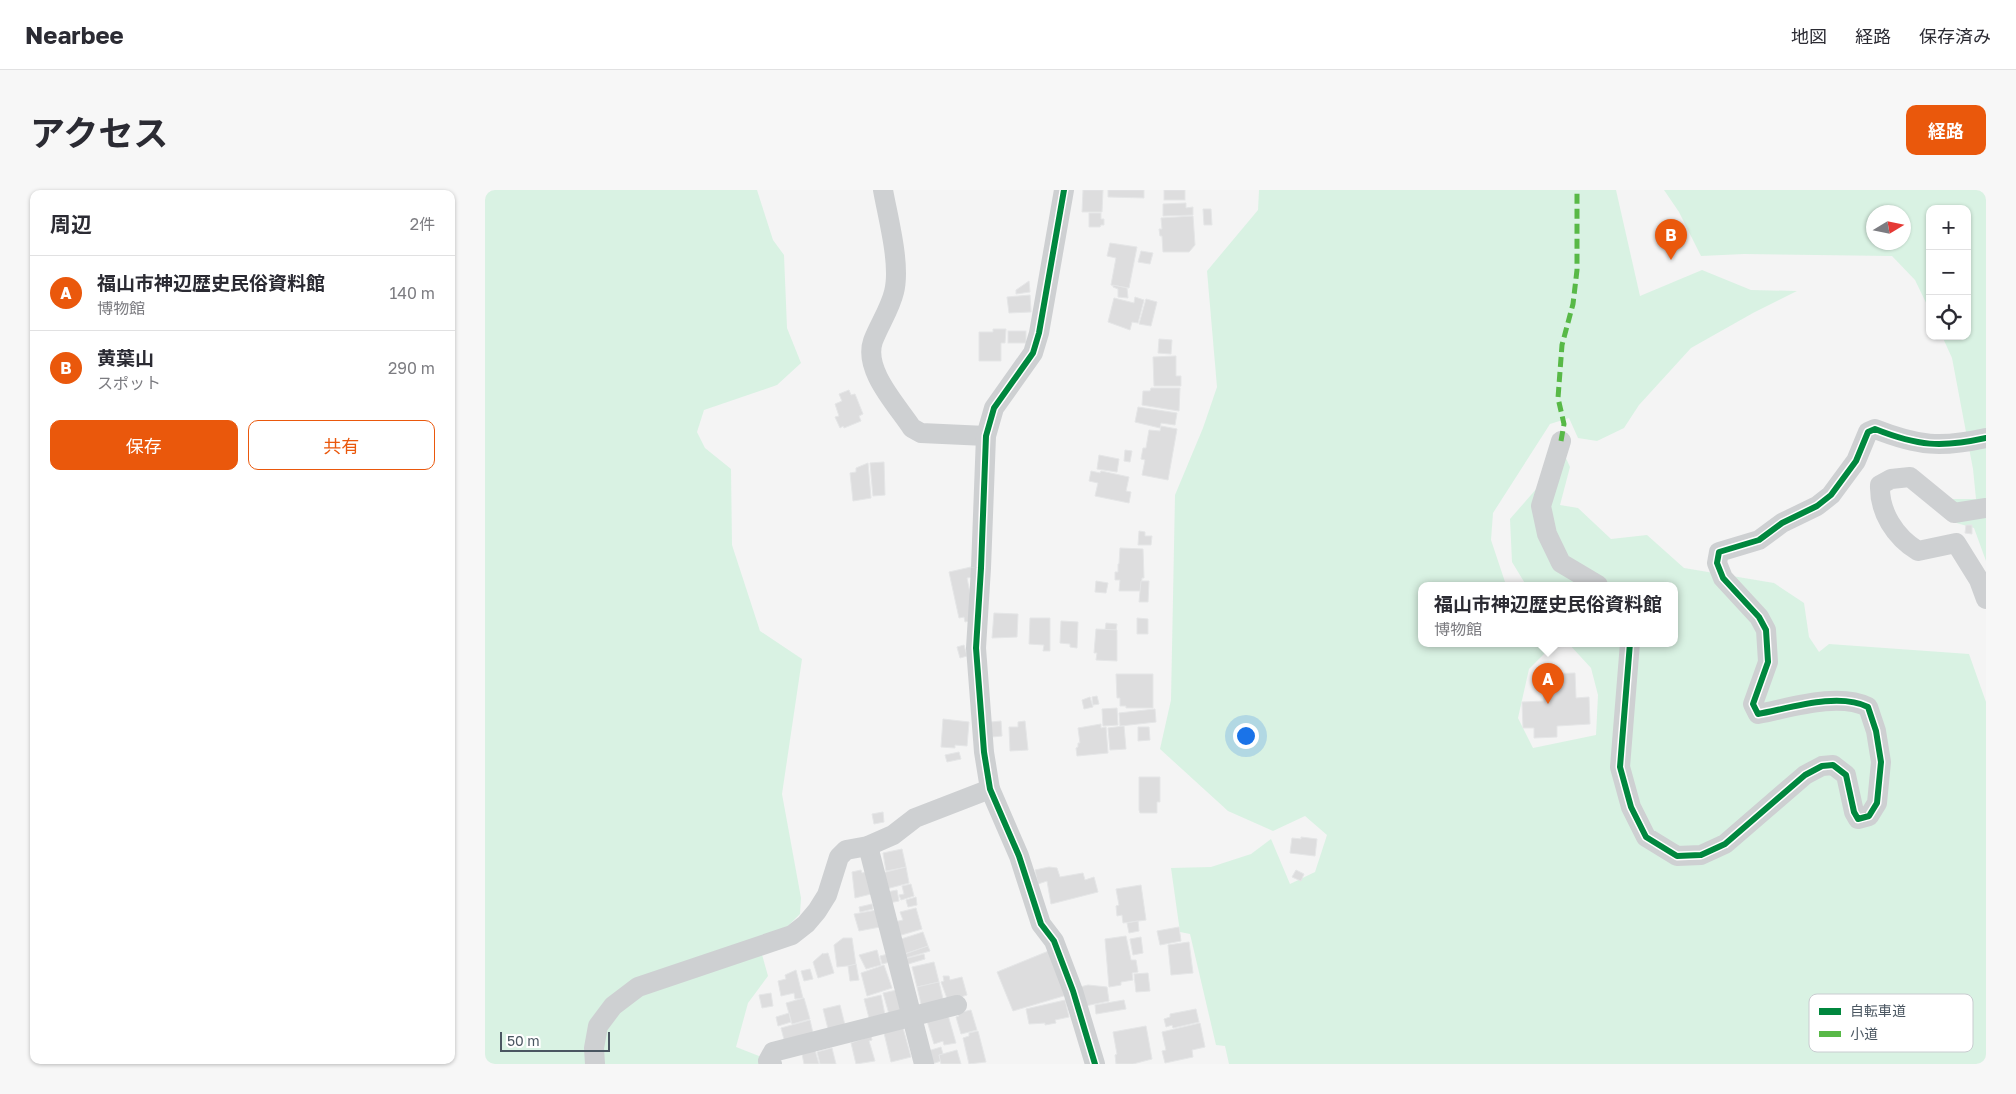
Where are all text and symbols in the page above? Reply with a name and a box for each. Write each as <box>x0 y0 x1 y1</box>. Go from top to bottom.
text: Nearbee <box>25 20 124 49</box>
text: 地図 <box>1791 25 1827 47</box>
text: 経路 <box>1855 25 1891 47</box>
text: 保存済み <box>1919 25 1991 47</box>
button: 経路 <box>1906 105 1986 155</box>
text: アクセス <box>30 112 168 154</box>
north arrow <box>1866 205 1911 250</box>
map controls <box>1926 205 1971 340</box>
button: + <box>1926 205 1971 250</box>
text: 周辺 <box>50 211 92 237</box>
text: 2件 <box>410 214 435 234</box>
pin: B <box>1655 219 1687 260</box>
button: − <box>1926 250 1971 295</box>
text: 福山市神辺歴史民俗資料館 <box>97 271 325 294</box>
text: A <box>60 283 72 303</box>
text: 140 m <box>389 283 435 303</box>
button: locate <box>1926 295 1971 340</box>
text: 博物館 <box>97 298 145 318</box>
text: 黄葉山 <box>97 346 154 369</box>
text: B <box>60 358 72 378</box>
text: 290 m <box>388 358 435 378</box>
text: スポット <box>97 373 161 393</box>
button: 保存 <box>50 420 238 470</box>
button: 共有 <box>248 420 435 470</box>
popup <box>1418 582 1678 647</box>
text: 福山市神辺歴史民俗資料館 <box>1434 592 1662 615</box>
text: 博物館 <box>1434 619 1482 639</box>
pin: A <box>1532 663 1564 704</box>
your location <box>1233 723 1259 749</box>
legend <box>1809 994 1973 1052</box>
text: 自転車道 <box>1850 1002 1906 1019</box>
text: 小道 <box>1850 1025 1878 1042</box>
scale bar <box>500 1029 610 1052</box>
text: 50 m <box>507 1032 540 1049</box>

